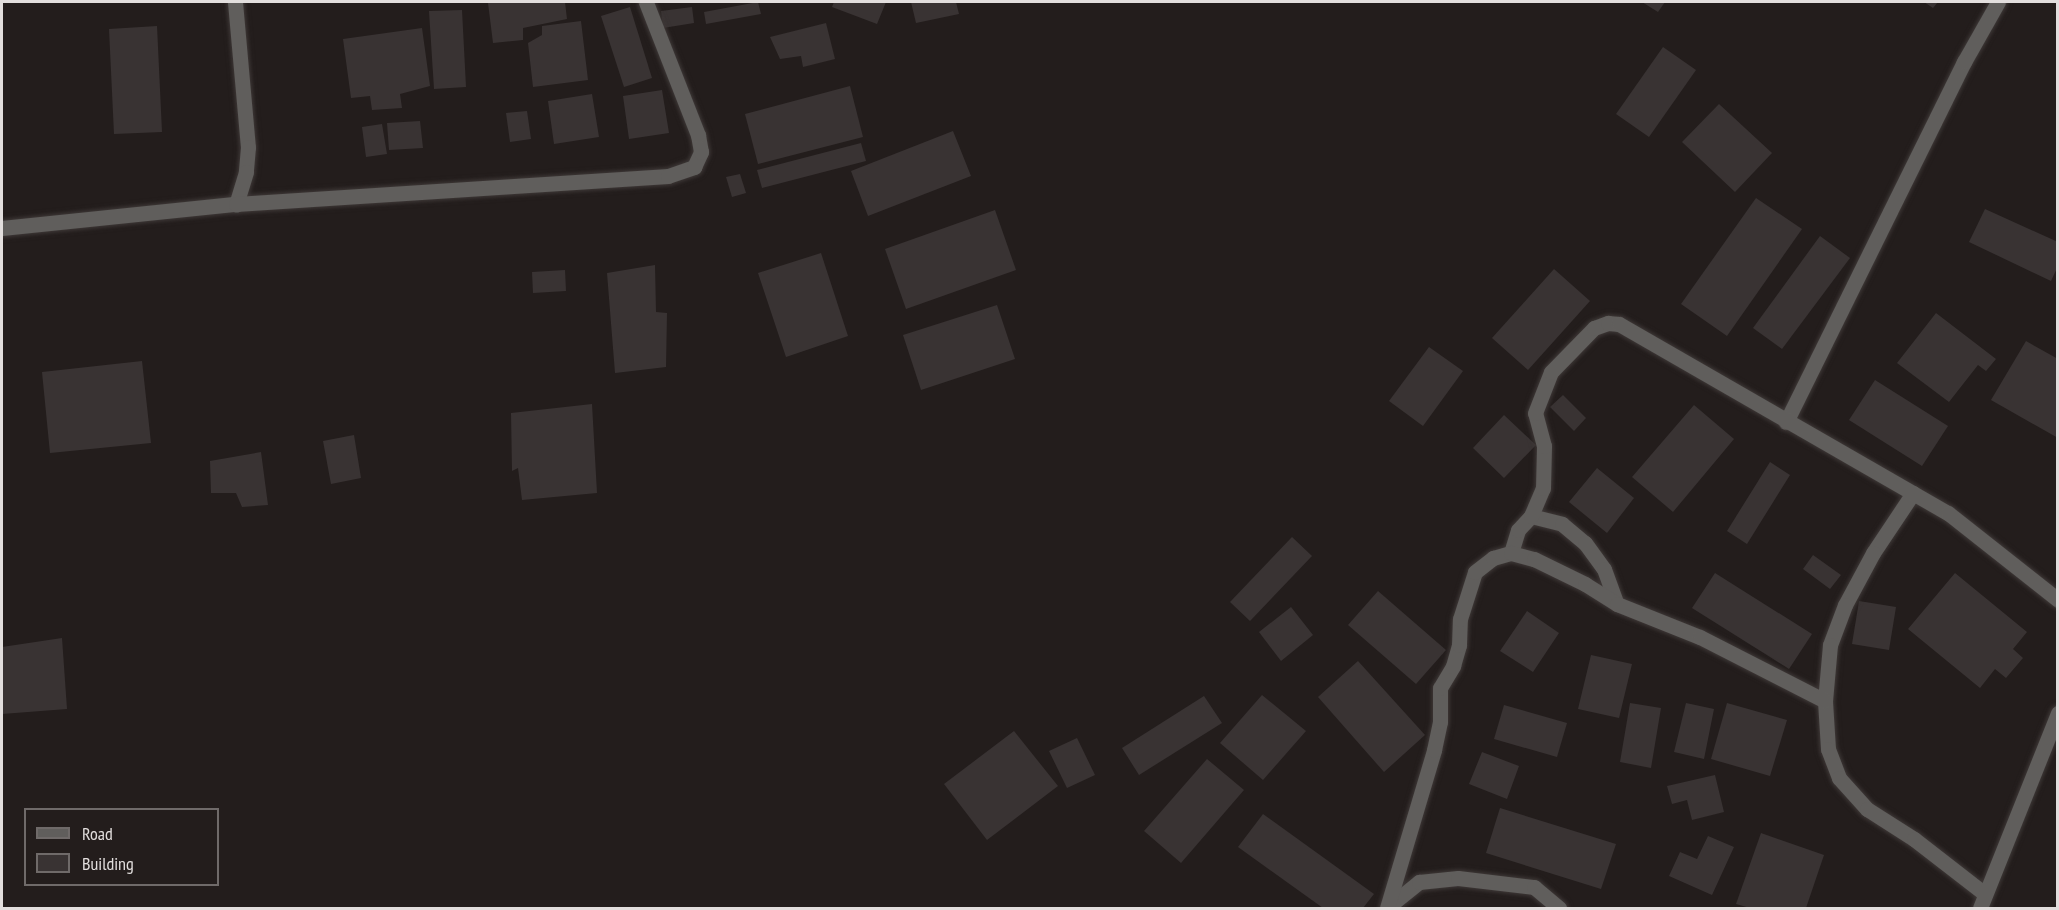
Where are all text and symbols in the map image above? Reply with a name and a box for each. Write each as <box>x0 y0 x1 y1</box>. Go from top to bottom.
legend <box>24 808 219 886</box>
text: Road <box>82 822 113 845</box>
text: Building <box>82 852 134 875</box>

